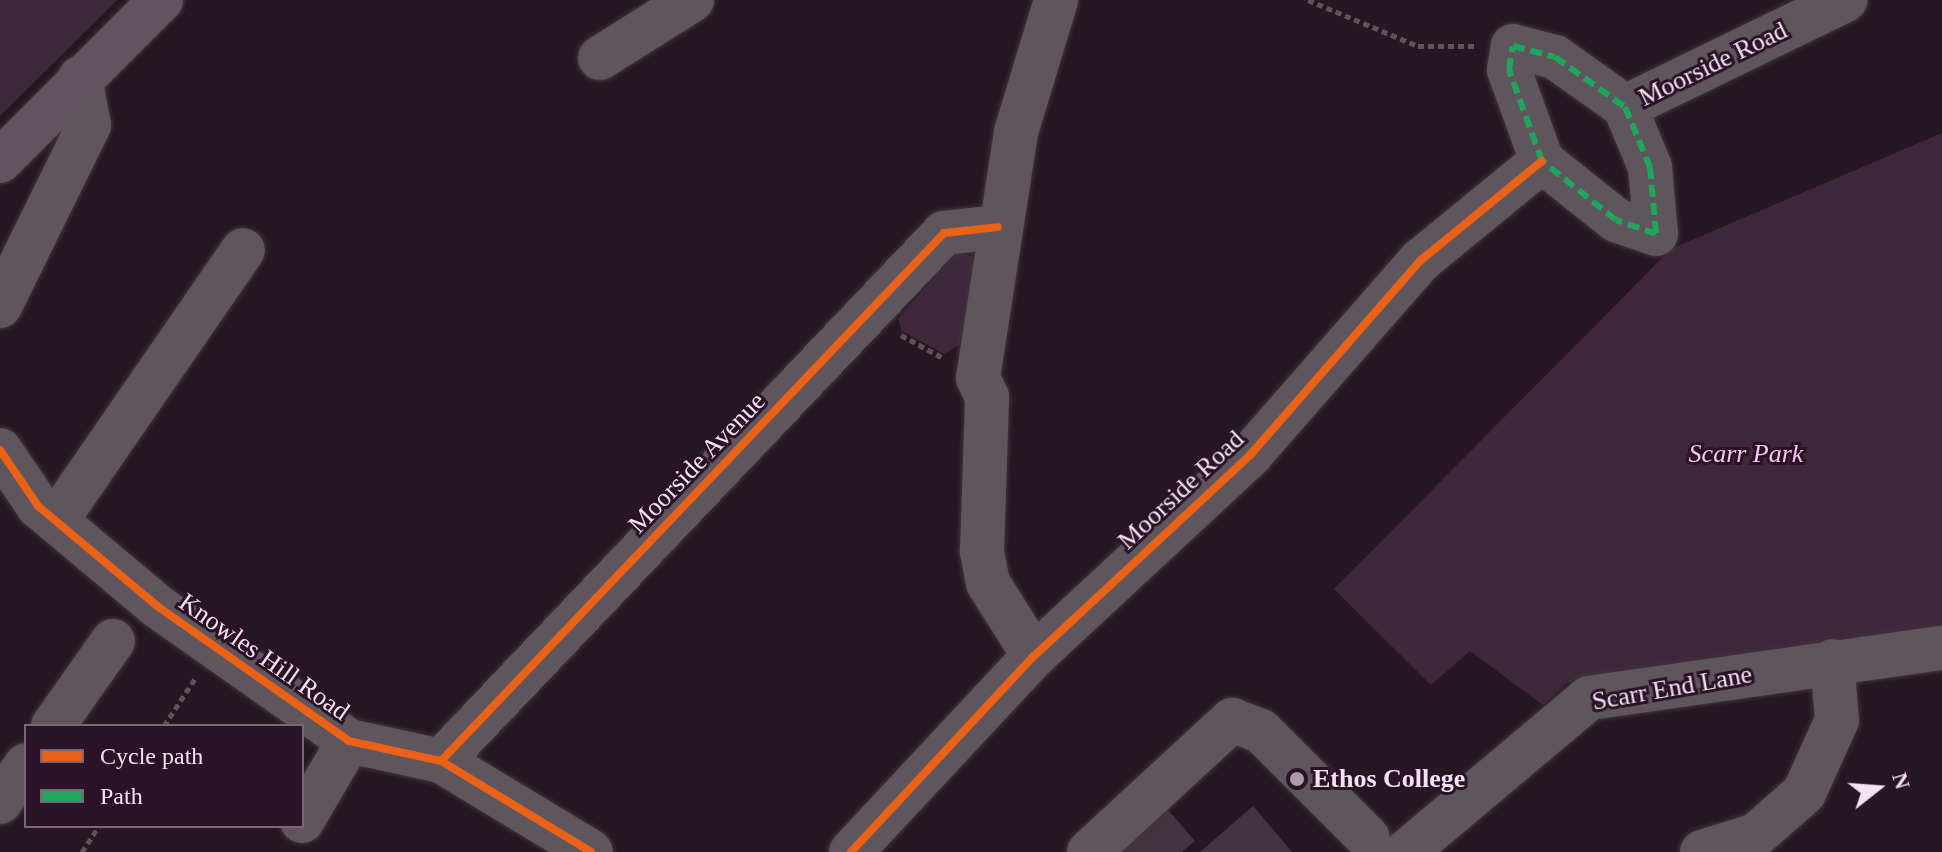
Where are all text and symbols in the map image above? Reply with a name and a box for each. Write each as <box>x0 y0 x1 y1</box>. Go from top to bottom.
street label: Moorside Road <box>1634 15 1792 113</box>
street label: Moorside Avenue <box>621 386 773 540</box>
street label: Moorside Road <box>1111 424 1251 556</box>
park label: Scarr Park <box>1689 438 1803 470</box>
street label: Knowles Hill Road <box>173 587 355 727</box>
street label: Scarr End Lane <box>1590 659 1754 717</box>
legend <box>24 724 304 828</box>
text: Cycle path <box>100 743 203 769</box>
north arrow <box>1838 748 1918 828</box>
place label: Ethos College <box>1313 763 1465 795</box>
marker: Ethos College <box>1288 770 1306 788</box>
text: N <box>1887 770 1916 792</box>
text: Path <box>100 783 143 809</box>

